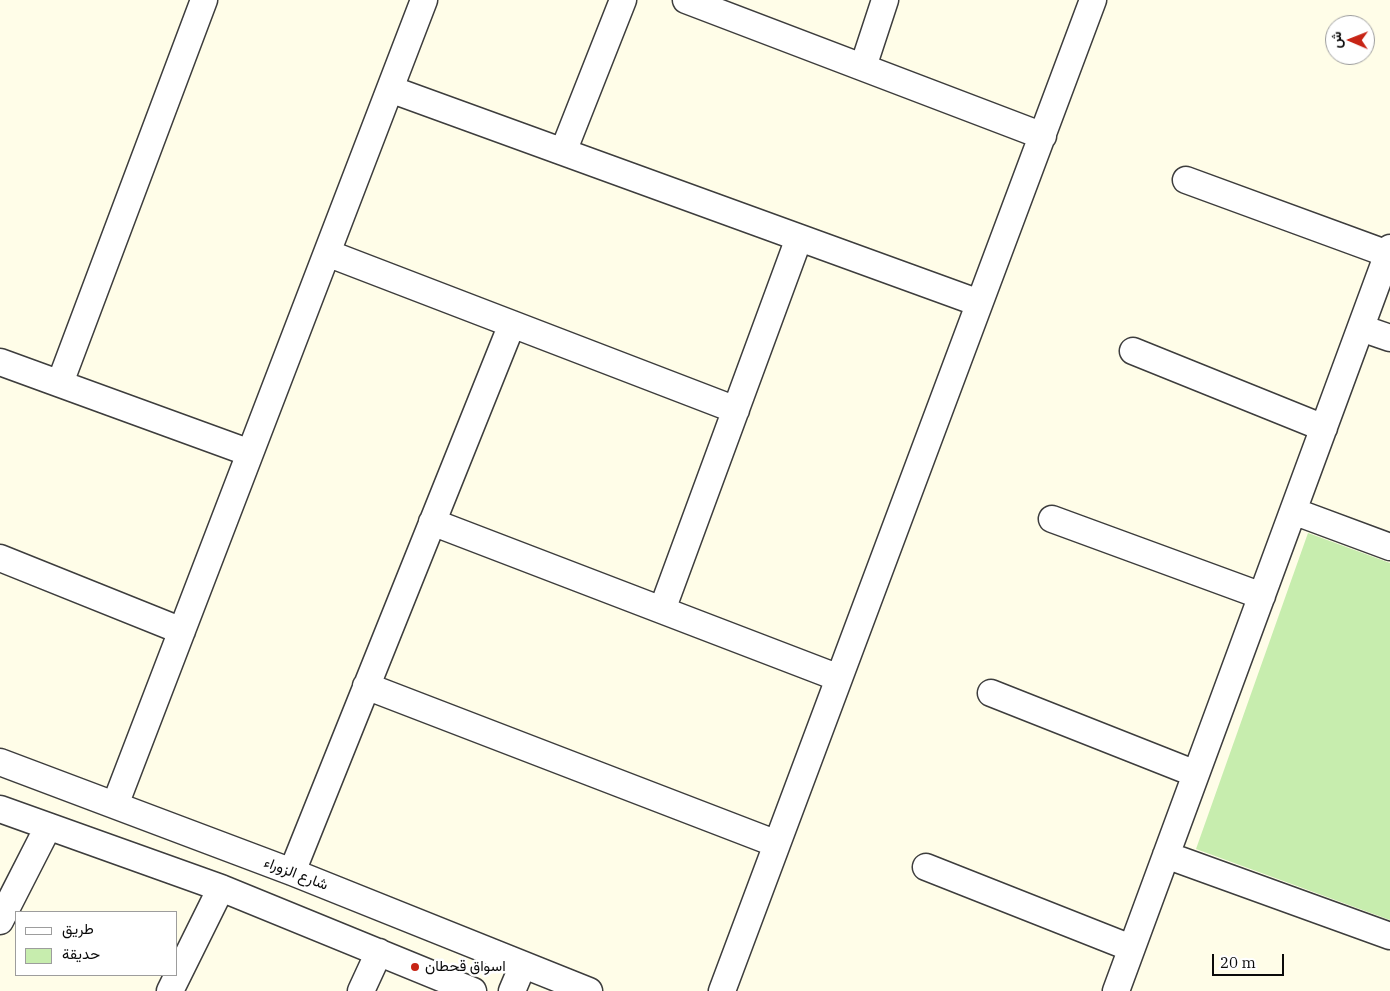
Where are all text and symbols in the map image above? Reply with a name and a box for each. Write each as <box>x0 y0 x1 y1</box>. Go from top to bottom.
north arrow <box>1325 15 1375 65</box>
text: ش <box>1327 31 1345 48</box>
street label: شارع الزوراء <box>261 854 331 894</box>
legend <box>15 911 178 976</box>
text: طريق <box>62 919 94 938</box>
text: حديقة <box>62 944 100 963</box>
scale bar <box>1215 944 1288 976</box>
text: 20 m <box>1220 953 1256 972</box>
place label: اسواق قحطان <box>425 958 506 976</box>
marker: اسواق قحطان <box>409 961 421 973</box>

